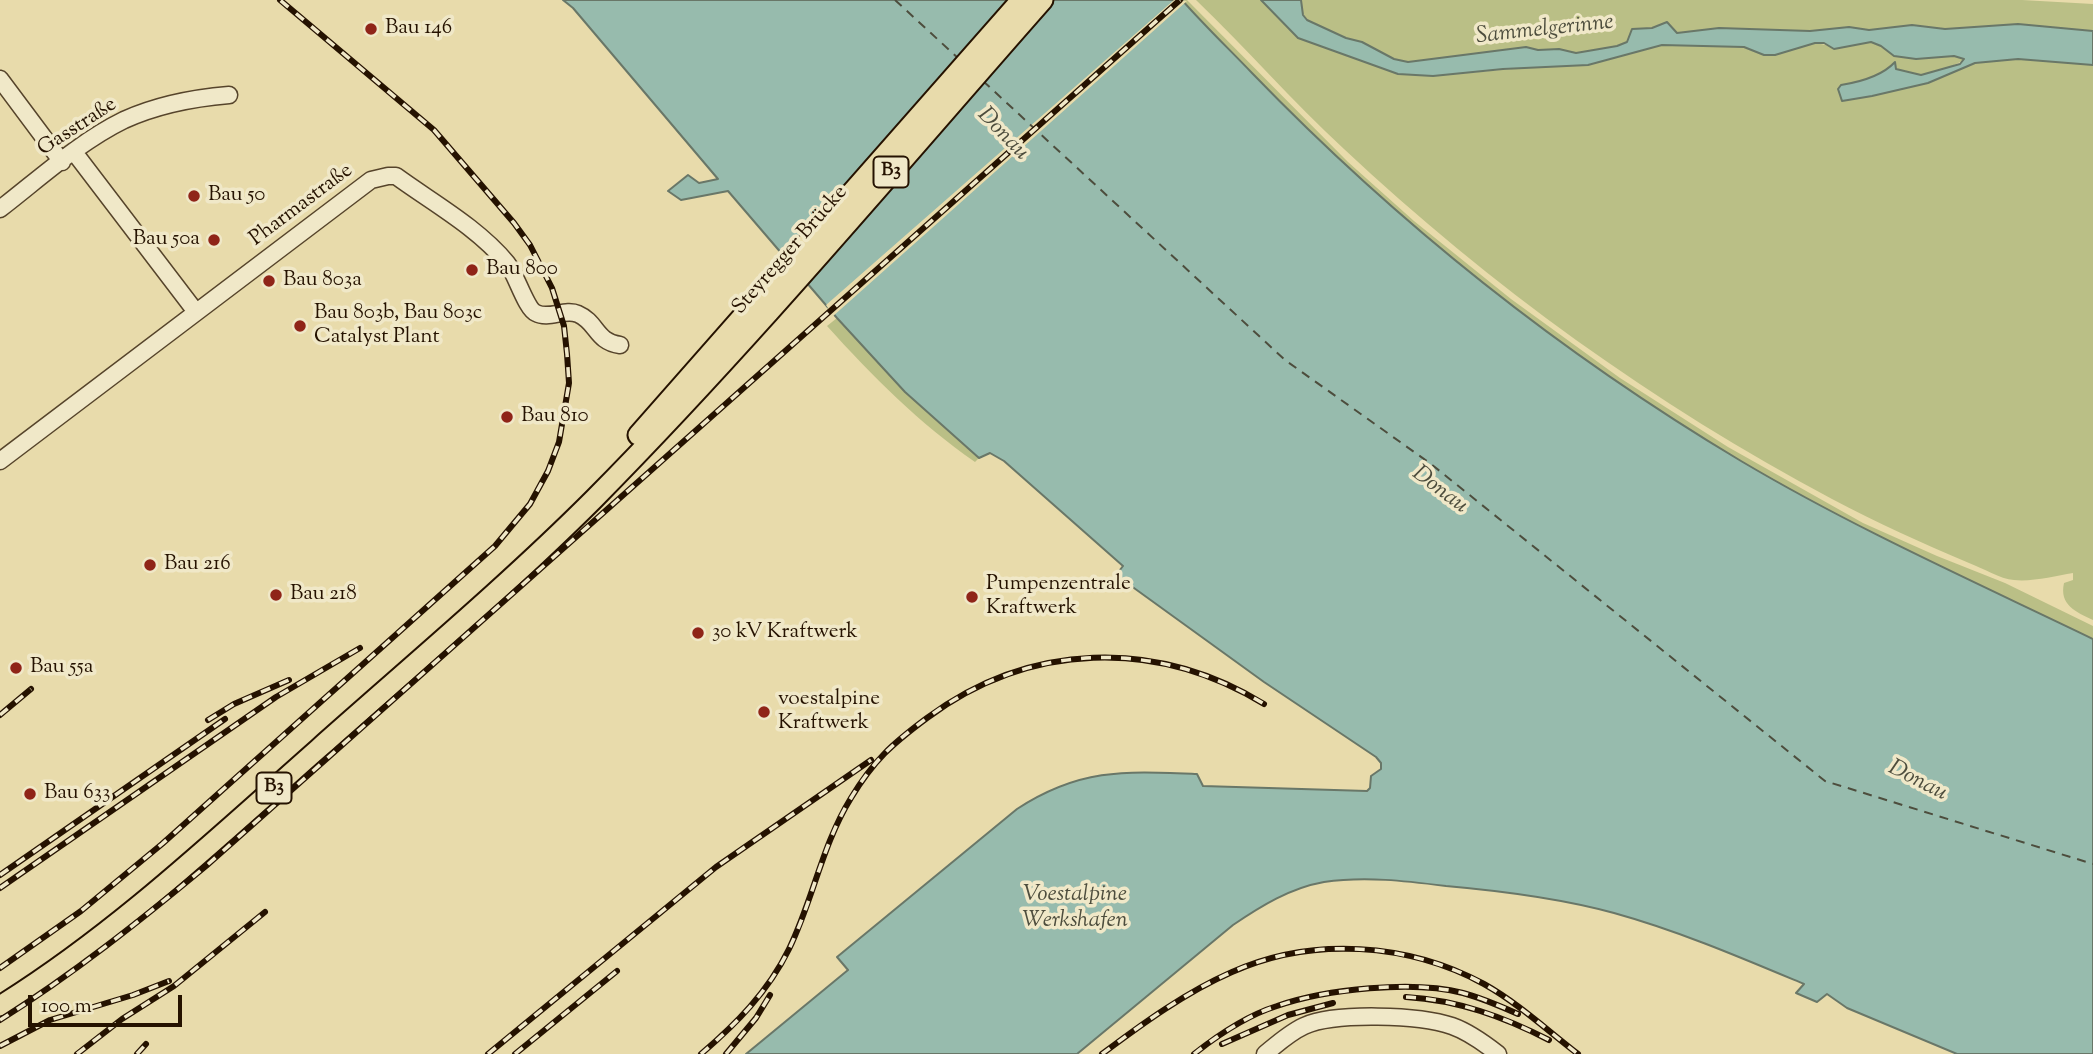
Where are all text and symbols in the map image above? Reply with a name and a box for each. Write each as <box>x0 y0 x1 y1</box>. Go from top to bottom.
water label: Sammelgerinne <box>1475 10 1615 52</box>
place label: Bau 146 <box>385 16 452 42</box>
marker: Bau 146 <box>363 21 379 37</box>
street label: Gasstraße <box>34 93 122 163</box>
water label: Donau <box>970 103 1034 167</box>
road number: B3 <box>874 156 908 188</box>
street label: Pharmastraße <box>246 159 358 253</box>
street label: Steyregger Brücke <box>728 181 854 321</box>
place label: Bau 50 <box>208 183 265 209</box>
marker: Bau 50 <box>186 188 202 204</box>
place label: Bau 50a <box>133 227 200 253</box>
marker: Bau 50a <box>206 232 222 248</box>
place label: Bau 800 <box>486 257 558 283</box>
marker: Bau 800 <box>464 262 480 278</box>
place label: Bau 803a <box>283 268 362 294</box>
marker: Bau 803a <box>261 273 277 289</box>
place label: Bau 803b, Bau 803c Catalyst Plant <box>314 301 482 351</box>
marker: Bau 803b, Bau 803c Catalyst Plant <box>292 318 308 334</box>
place label: Bau 810 <box>521 404 589 430</box>
marker: Bau 810 <box>499 409 515 425</box>
water label: Donau <box>1406 461 1472 521</box>
place label: Bau 216 <box>164 552 231 578</box>
marker: Bau 216 <box>142 557 158 573</box>
place label: Pumpenzentrale Kraftwerk <box>986 572 1131 622</box>
place label: Bau 218 <box>290 582 357 608</box>
marker: Bau 218 <box>268 587 284 603</box>
marker: Pumpenzentrale Kraftwerk <box>964 589 980 605</box>
place label: 30 kV Kraftwerk <box>712 620 858 646</box>
marker: 30 kV Kraftwerk <box>690 625 706 641</box>
place label: Bau 55a <box>30 655 93 681</box>
marker: Bau 55a <box>8 660 24 676</box>
place label: voestalpine Kraftwerk <box>778 687 880 737</box>
marker: voestalpine Kraftwerk <box>756 704 772 720</box>
water label: Donau <box>1883 755 1951 809</box>
road number: B3 <box>256 772 292 804</box>
place label: Bau 633 <box>44 781 111 807</box>
marker: Bau 633 <box>22 786 38 802</box>
water label: Voestalpine Werkshafen <box>1022 882 1128 936</box>
scale bar <box>32 981 186 1025</box>
text: 100 m <box>41 992 92 1022</box>

